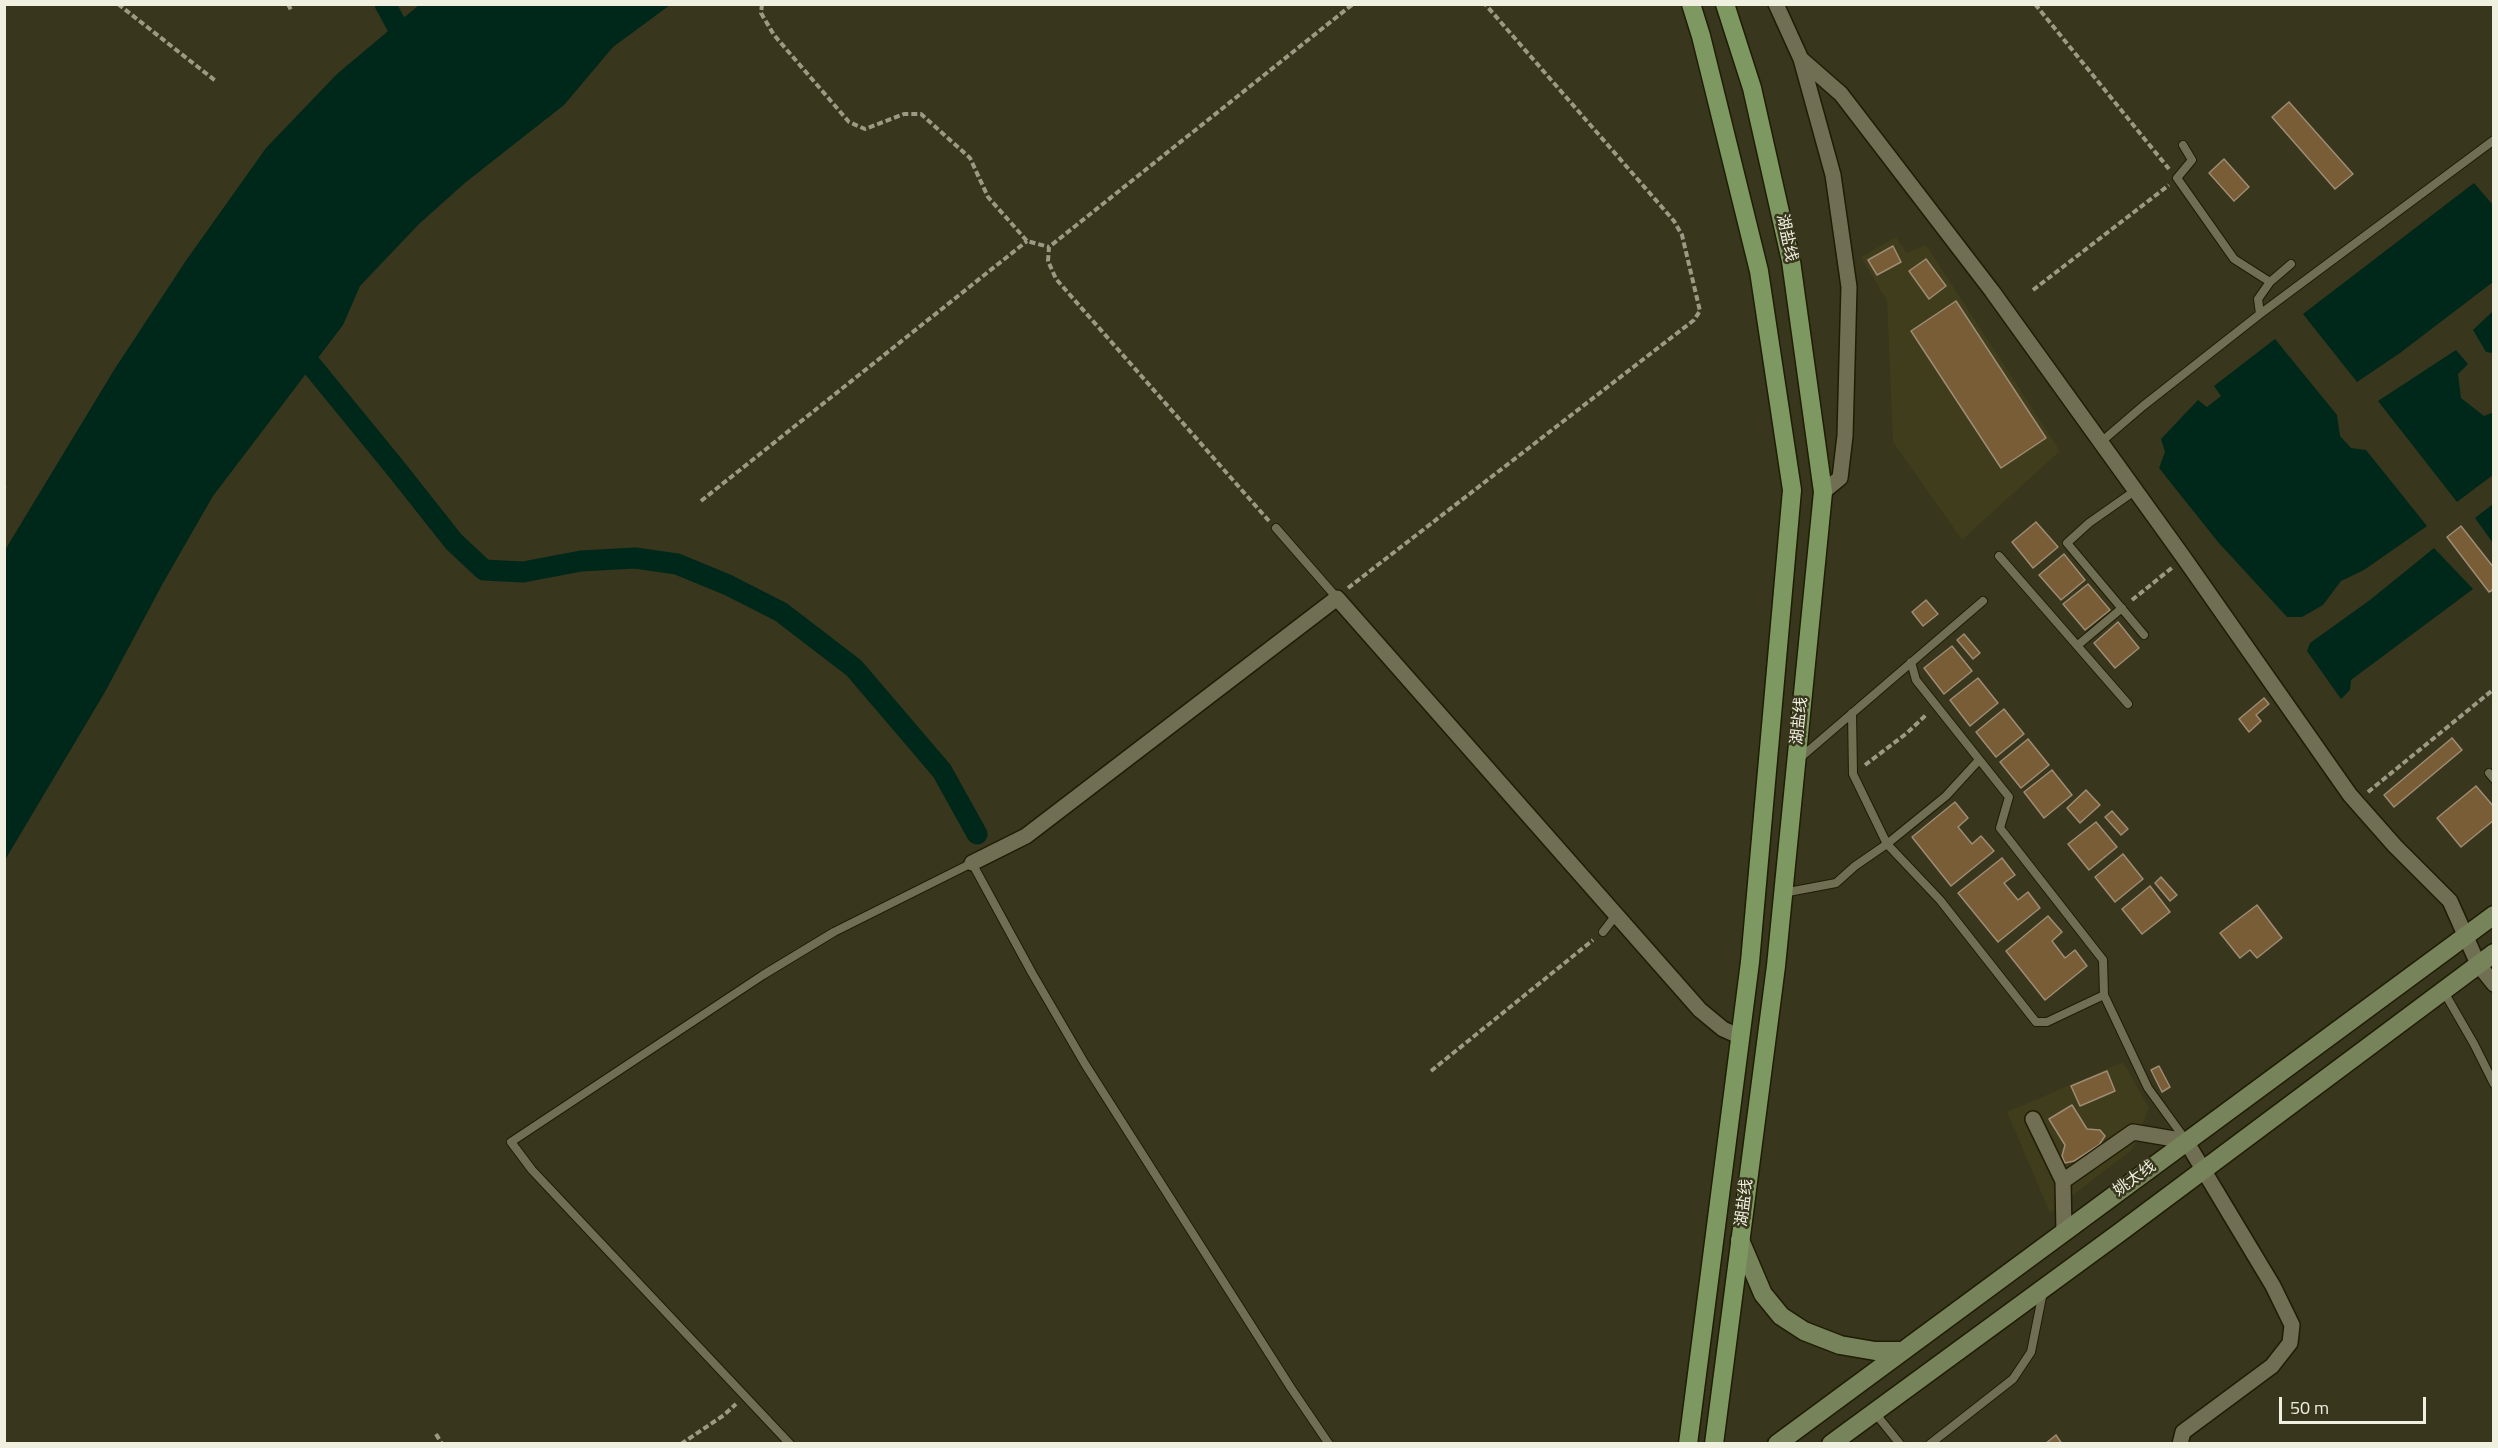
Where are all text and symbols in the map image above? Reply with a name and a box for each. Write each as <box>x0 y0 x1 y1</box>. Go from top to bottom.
street label: 湖盐线 <box>1772 213 1800 263</box>
street label: 湖盐线 <box>1788 696 1812 746</box>
street label: 姚太线 <box>2110 1157 2160 1201</box>
street label: 湖盐线 <box>1733 1178 1757 1228</box>
scale bar <box>2282 1385 2429 1423</box>
text: 50 m <box>2290 1394 2329 1421</box>

